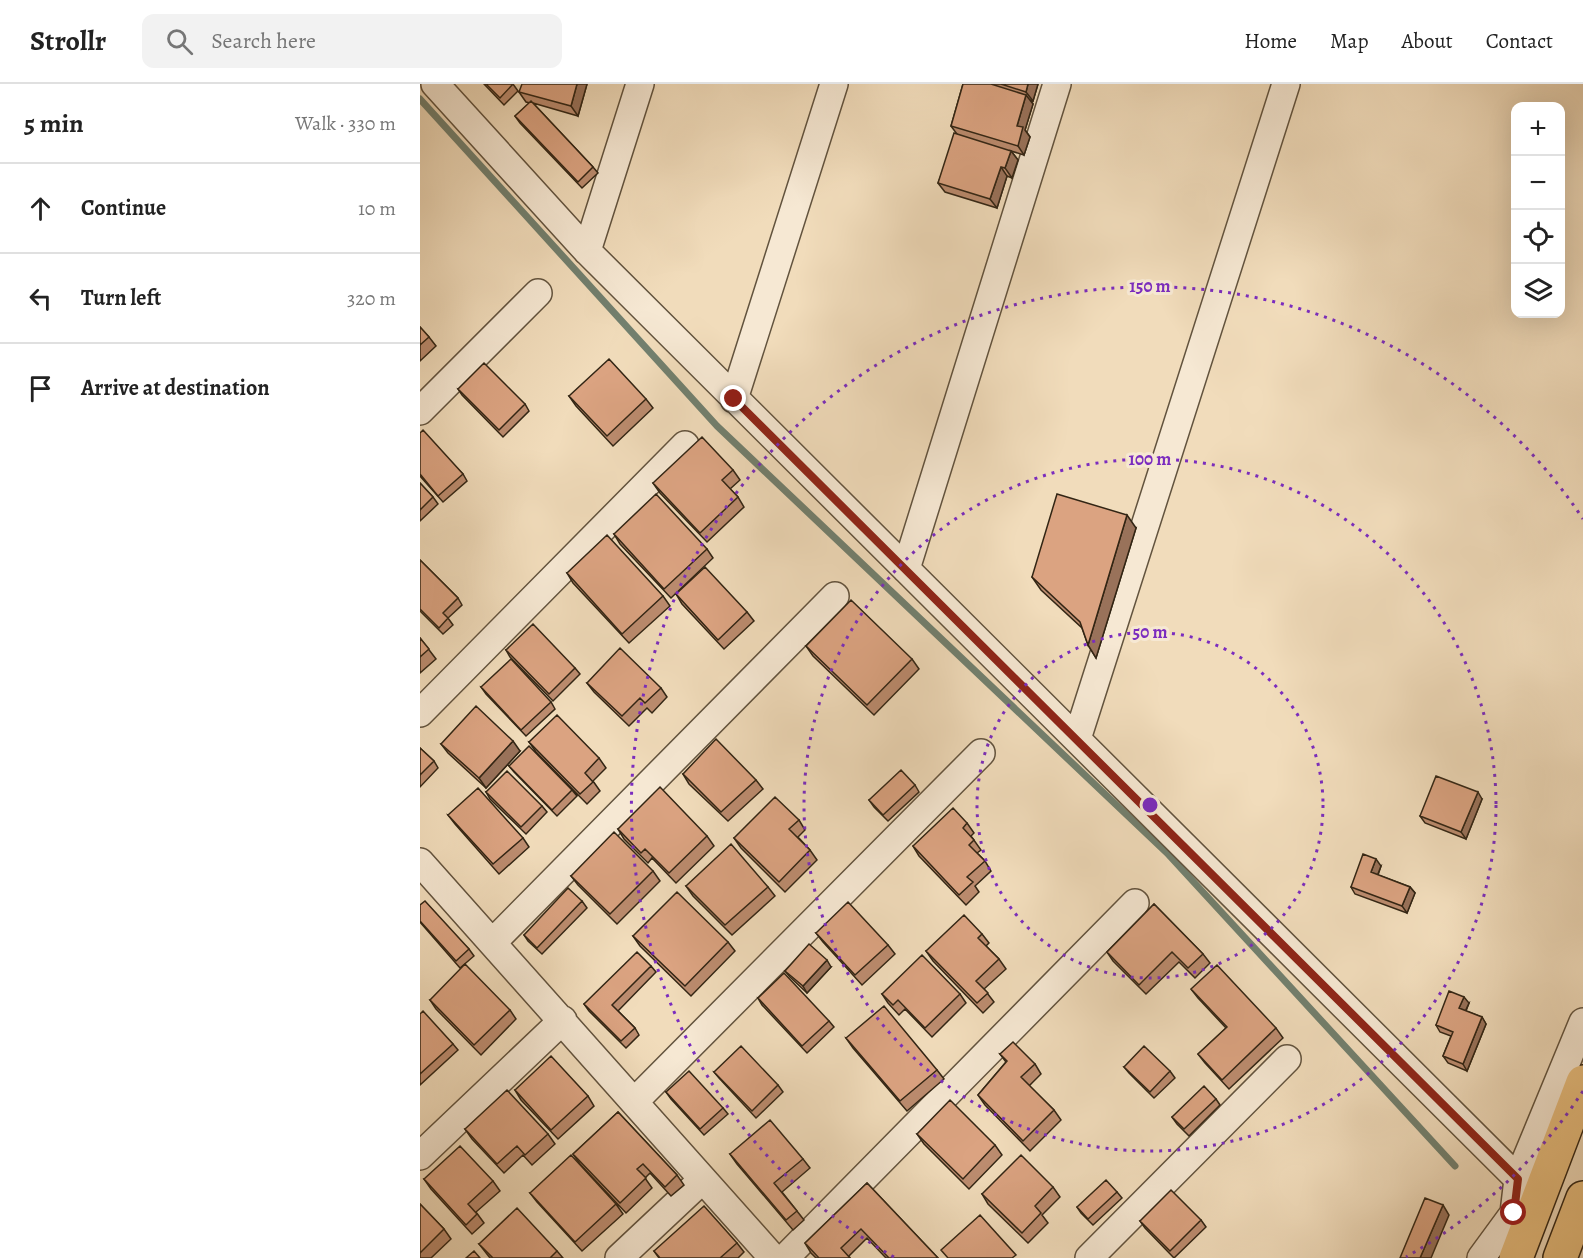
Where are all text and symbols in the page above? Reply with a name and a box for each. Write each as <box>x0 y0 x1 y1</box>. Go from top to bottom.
search box <box>142 14 562 68</box>
text: Strollr <box>30 22 106 60</box>
icon: search <box>163 25 196 58</box>
text: Search here <box>211 26 316 56</box>
text: Home <box>1244 27 1297 55</box>
text: Map <box>1330 27 1368 55</box>
text: About <box>1401 27 1453 55</box>
text: Contact <box>1486 27 1553 55</box>
map controls <box>1511 102 1565 318</box>
button: + <box>1511 102 1565 156</box>
text: 5 min <box>24 106 84 141</box>
text: Walk · 330 m <box>295 110 396 137</box>
button: − <box>1511 156 1565 210</box>
icon: ahead <box>24 192 57 225</box>
text: Continue <box>81 193 166 223</box>
text: 10 m <box>358 195 396 222</box>
button: locate <box>1511 210 1565 264</box>
button: layers <box>1511 264 1565 318</box>
text: 150 m <box>1129 274 1171 298</box>
icon: left <box>24 282 57 315</box>
text: Turn left <box>81 283 161 313</box>
text: 320 m <box>347 285 396 312</box>
icon: arrive <box>24 372 57 405</box>
text: Arrive at destination <box>81 373 270 403</box>
route end <box>720 385 746 411</box>
text: 100 m <box>1129 447 1171 471</box>
text: 50 m <box>1133 620 1167 644</box>
centre of rings <box>1140 795 1160 815</box>
route start <box>1500 1199 1526 1225</box>

